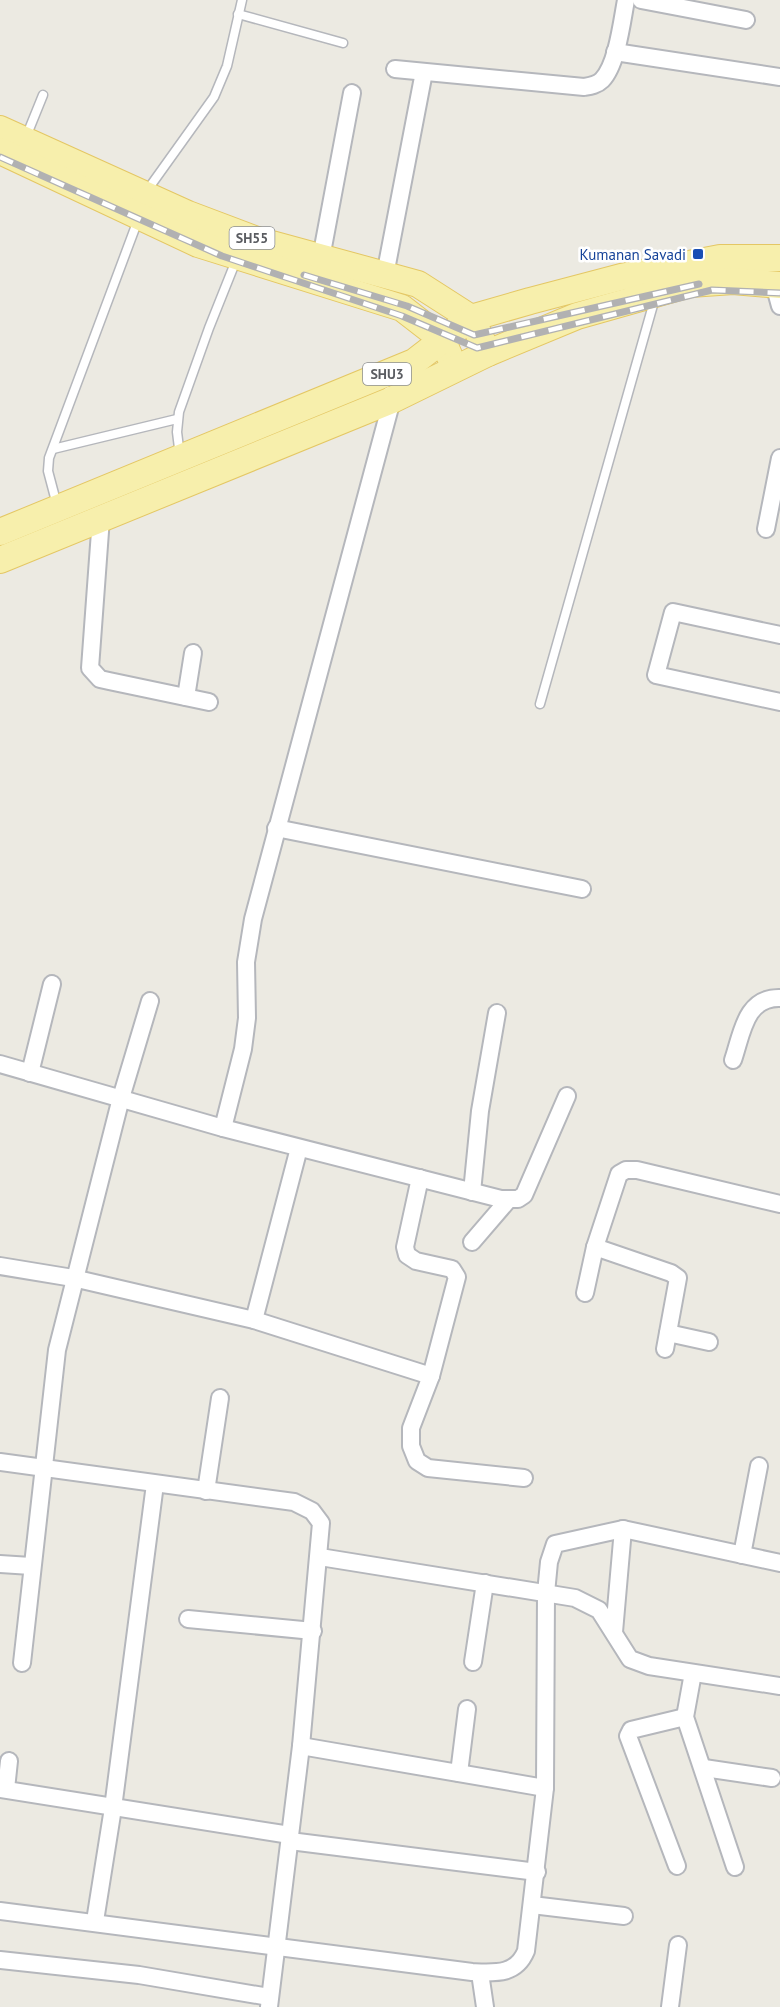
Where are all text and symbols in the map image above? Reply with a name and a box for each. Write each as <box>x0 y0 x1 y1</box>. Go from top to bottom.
road number: SH55 <box>230 227 274 249</box>
place label: Kumanan Savadi <box>580 245 686 264</box>
marker: Kumanan Savadi <box>691 247 705 261</box>
road number: SHU3 <box>363 363 411 385</box>

